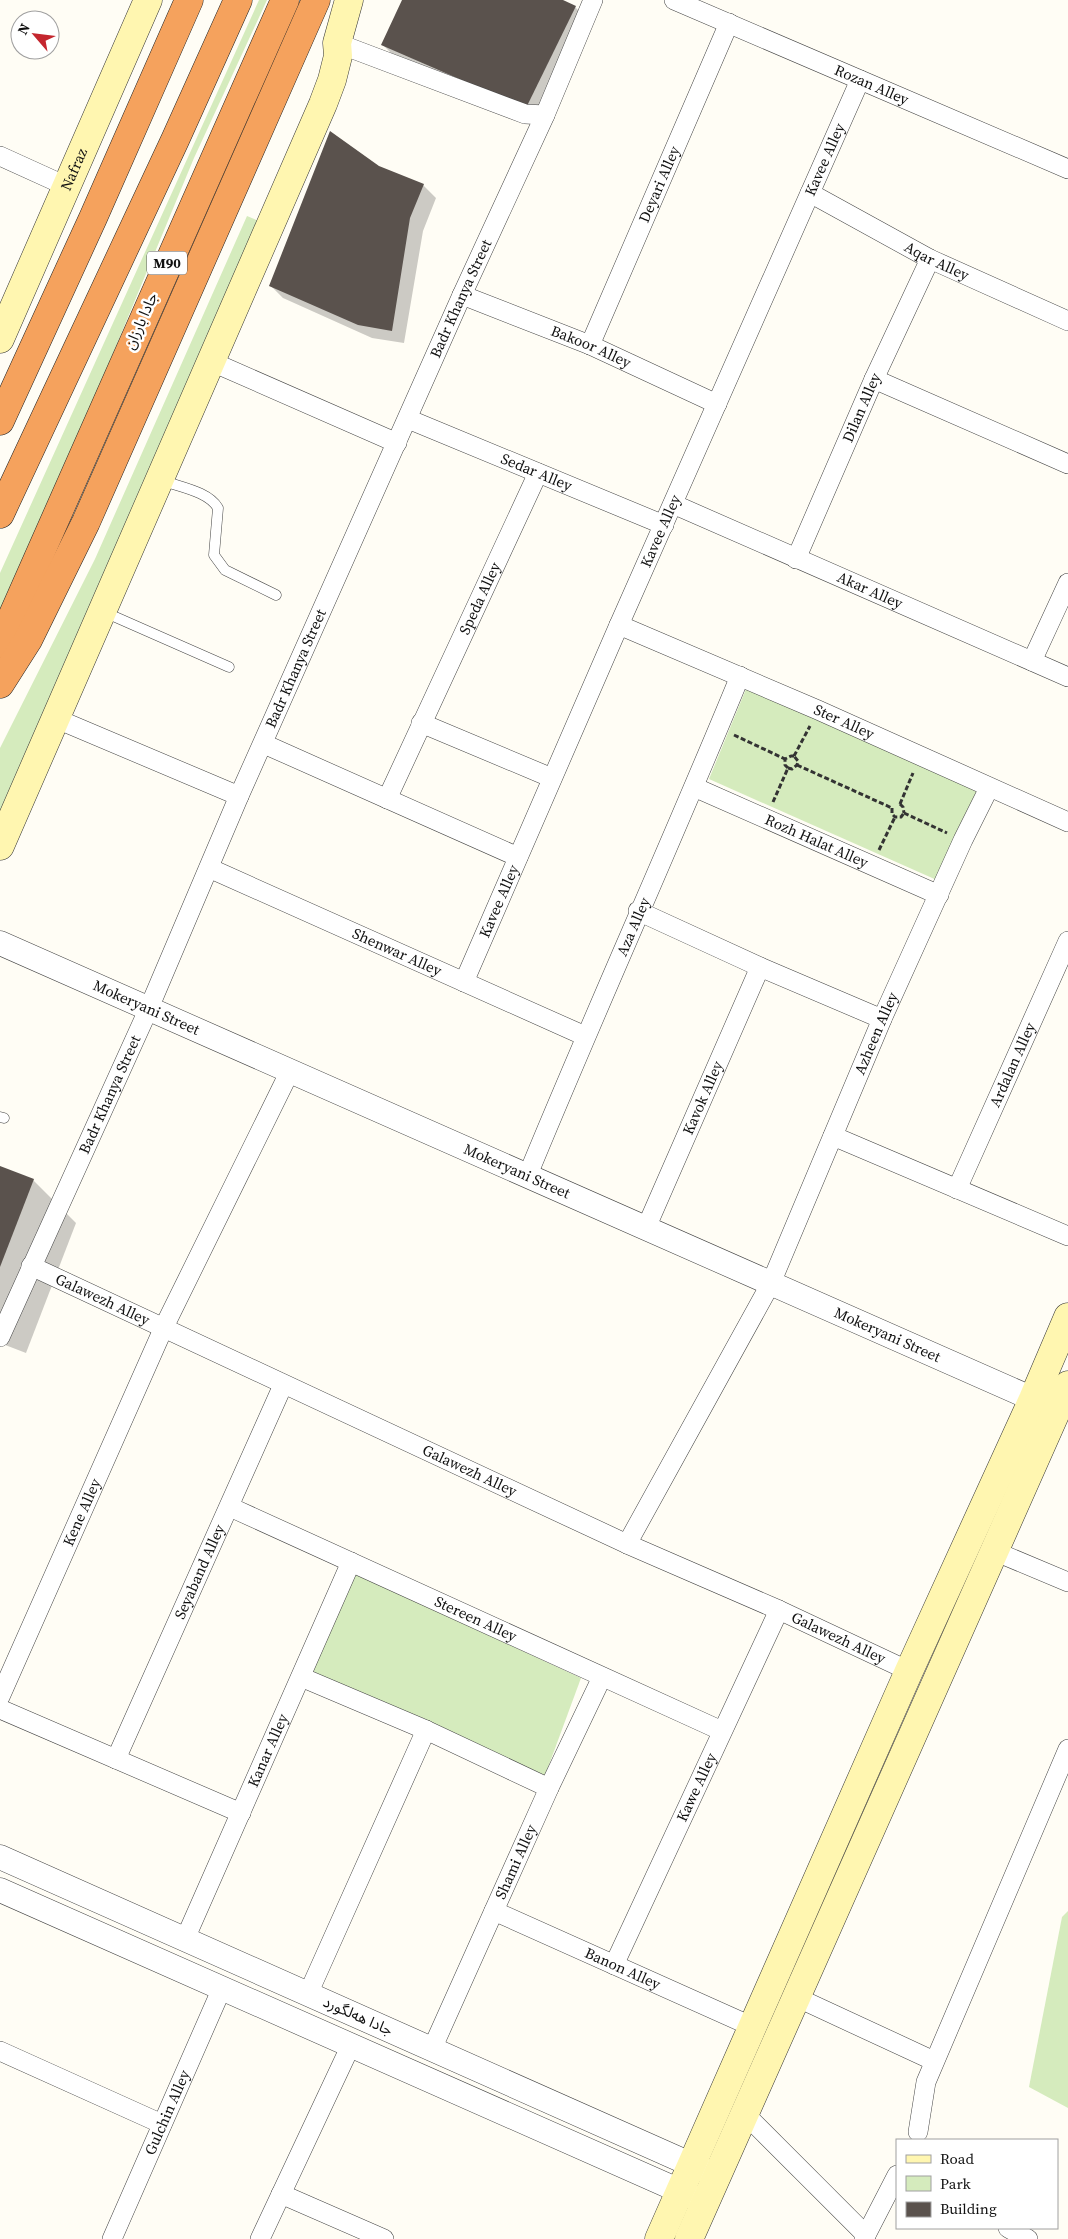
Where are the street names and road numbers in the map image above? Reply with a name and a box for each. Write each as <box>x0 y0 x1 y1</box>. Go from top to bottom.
street label: Rozan Alley <box>831 59 913 110</box>
street label: Kavee Alley <box>799 120 850 199</box>
street label: Deyari Alley <box>633 142 685 226</box>
street label: Nafraz <box>55 145 92 194</box>
street label: Badr Khanya Street <box>424 236 496 361</box>
street label: Aqar Alley <box>901 236 973 285</box>
road number: M90 <box>147 252 187 274</box>
street label: جادا بارزان <box>119 289 162 353</box>
street label: Bakoor Alley <box>548 320 635 373</box>
street label: Dilan Alley <box>837 369 886 445</box>
street label: Sedar Alley <box>498 448 576 496</box>
street label: Kavee Alley <box>635 491 686 570</box>
street label: Speda Alley <box>454 558 505 638</box>
street label: Akar Alley <box>834 566 907 614</box>
street label: Badr Khanya Street <box>260 605 331 731</box>
street label: Ster Alley <box>811 699 878 744</box>
street label: Rozh Halat Alley <box>762 809 872 873</box>
street label: Kavee Alley <box>474 861 524 941</box>
street label: Aza Alley <box>611 894 655 959</box>
street label: Shenwar Alley <box>349 922 446 981</box>
street label: Mokeryani Street <box>90 974 203 1040</box>
street label: Azheen Alley <box>849 988 903 1078</box>
street label: Ardalan Alley <box>984 1019 1040 1110</box>
street label: Badr Khanya Street <box>73 1032 145 1157</box>
street label: Kavok Alley <box>677 1057 728 1138</box>
street label: Mokeryani Street <box>461 1138 574 1203</box>
street label: Galawezh Alley <box>52 1268 154 1330</box>
street label: Mokeryani Street <box>831 1302 944 1367</box>
street label: Galawezh Alley <box>419 1439 521 1501</box>
street label: Kene Alley <box>57 1475 106 1549</box>
street label: Seyaband Alley <box>169 1521 230 1622</box>
street label: Stereen Alley <box>431 1591 521 1646</box>
street label: Galawezh Alley <box>788 1606 889 1669</box>
street label: Kanar Alley <box>242 1710 293 1790</box>
street label: Kawe Alley <box>671 1749 721 1825</box>
street label: Shami Alley <box>490 1821 541 1902</box>
street label: Banon Alley <box>582 1942 664 1994</box>
street label: جادا هەلگورد <box>320 1991 396 2040</box>
street label: Gulchin Alley <box>139 2066 195 2158</box>

